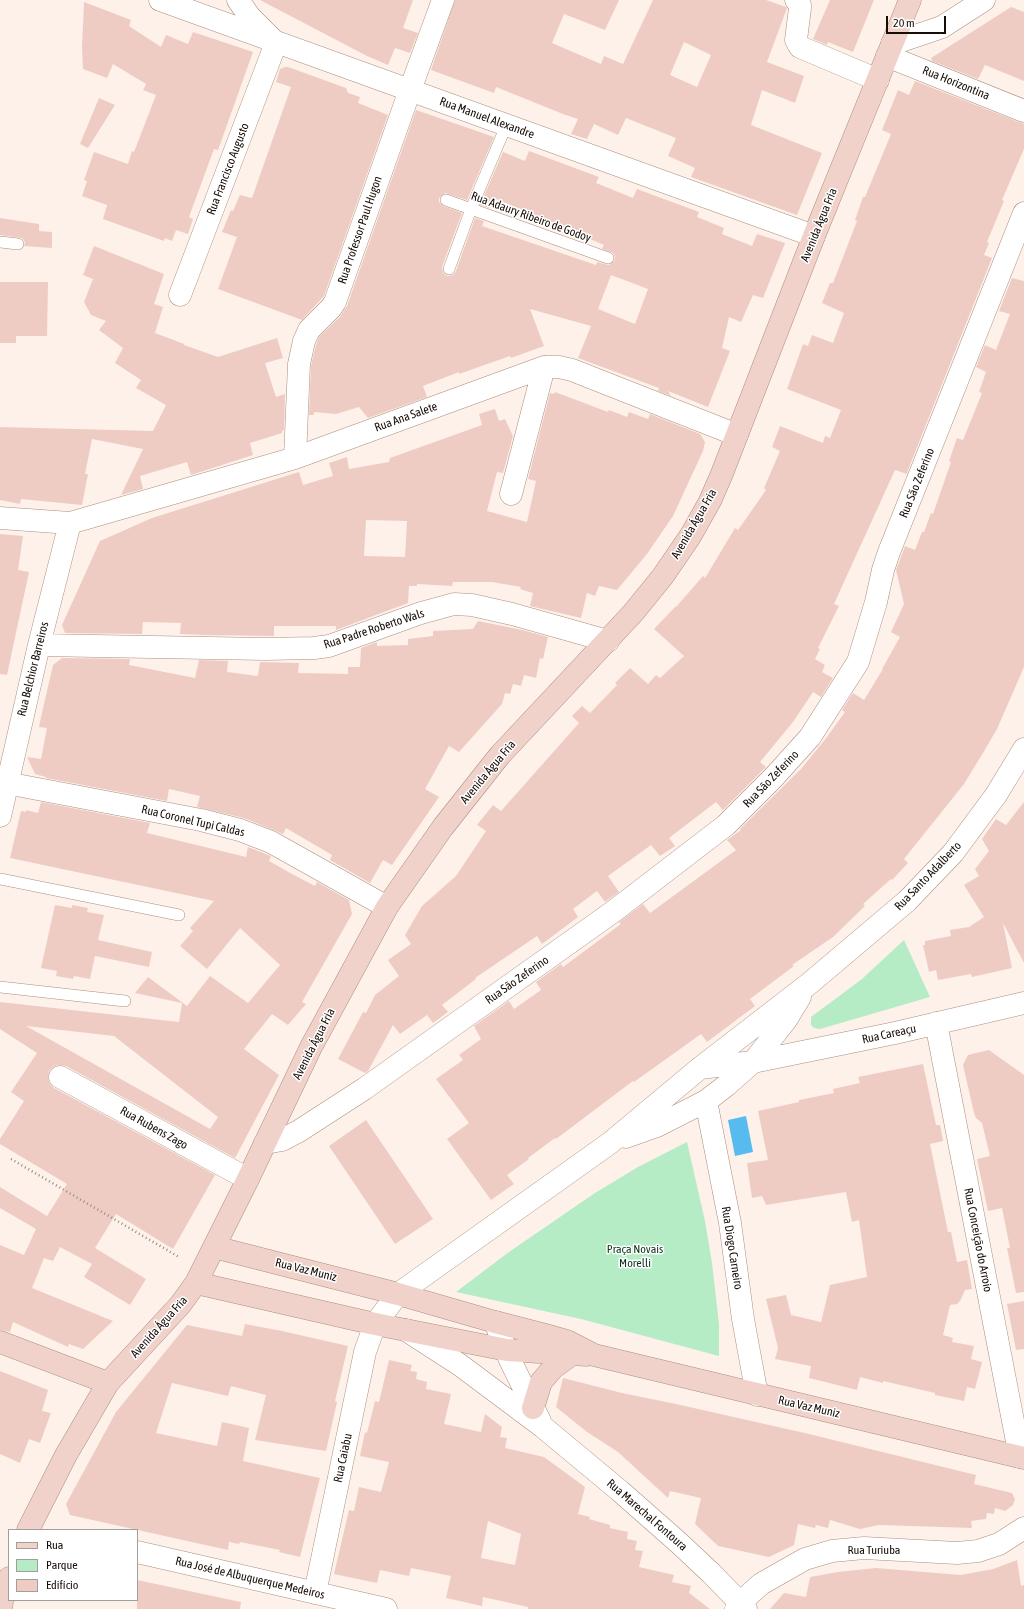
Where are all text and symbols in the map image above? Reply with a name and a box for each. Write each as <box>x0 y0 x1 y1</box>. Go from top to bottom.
scale bar <box>888 8 948 34</box>
text: 20 m <box>893 16 915 30</box>
street label: Rua Horizontina <box>920 63 992 103</box>
street label: Rua Manuel Alexandre <box>438 94 536 142</box>
street label: Rua Francisco Augusto <box>204 121 252 217</box>
street label: Rua Professor Paul Hugon <box>335 174 385 286</box>
street label: Avenida Água Fria <box>798 186 840 264</box>
street label: Rua Adaury Ribeiro de Godoy <box>469 189 593 245</box>
street label: Rua Ana Salete <box>373 399 439 435</box>
street label: Rua São Zeferino <box>896 446 938 520</box>
street label: Avenida Água Fria <box>668 487 720 561</box>
street label: Rua Padre Roberto Wals <box>322 606 426 652</box>
street label: Rua Belchior Barreiros <box>14 620 52 718</box>
street label: Avenida Água Fria <box>457 737 519 807</box>
street label: Rua São Zeferino <box>740 747 802 811</box>
street label: Rua Coronel Tupi Caldas <box>140 802 246 840</box>
street label: Rua Santo Adalberto <box>892 839 964 913</box>
street label: Rua São Zeferino <box>482 953 552 1007</box>
street label: Avenida Água Fria <box>290 1006 338 1082</box>
street label: Rua Careaçu <box>861 1021 917 1047</box>
street label: Rua Rubens Zago <box>118 1103 190 1153</box>
street label: Rua Conceição do Arroio <box>961 1187 995 1293</box>
street label: Rua Diogo Carneiro <box>718 1205 746 1291</box>
park label: Praça Novais Morelli <box>607 1242 663 1270</box>
street label: Rua Vaz Muniz <box>274 1255 338 1285</box>
street label: Avenida Água Fria <box>127 1293 191 1361</box>
street label: Rua Vaz Muniz <box>777 1393 841 1421</box>
street label: Rua Caiabu <box>331 1432 355 1484</box>
street label: Rua Marechal Fontoura <box>604 1476 690 1554</box>
legend <box>8 1529 138 1601</box>
text: Rua <box>46 1538 63 1552</box>
street label: Rua Turiuba <box>848 1543 900 1557</box>
street label: Rua José de Albuquerque Medeiros <box>174 1554 326 1602</box>
text: Parque <box>46 1558 78 1572</box>
text: Edifício <box>46 1578 78 1592</box>

